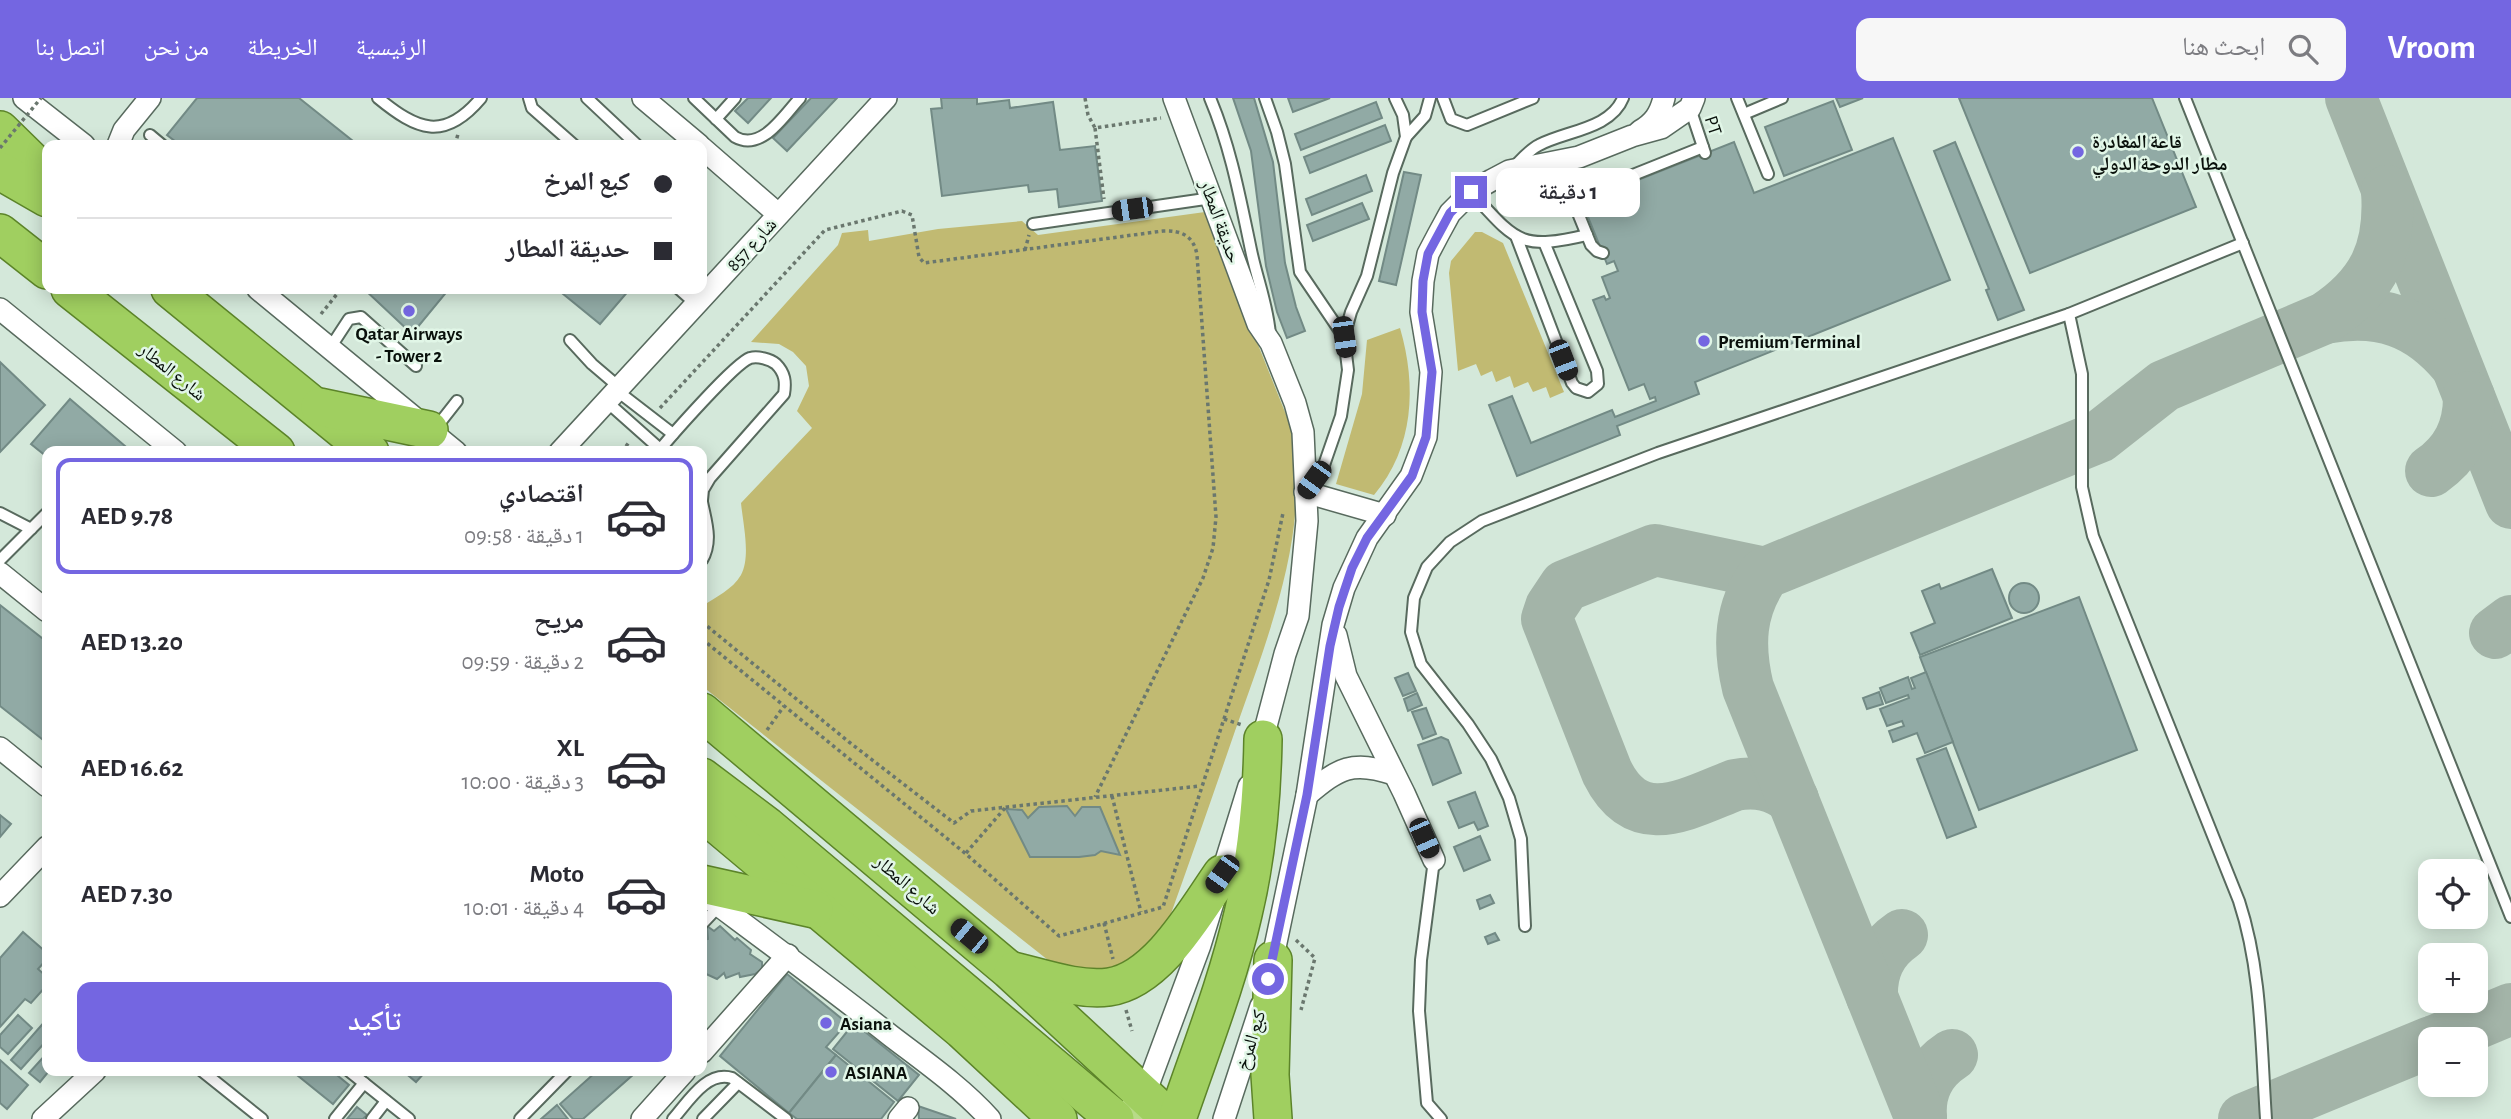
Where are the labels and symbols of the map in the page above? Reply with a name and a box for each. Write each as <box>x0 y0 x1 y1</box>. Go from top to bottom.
street label: PT <box>1701 113 1725 138</box>
place label: قاعة المغادرة مطار الدوحة الدولي <box>2092 133 2228 179</box>
marker: قاعة المغادرة مطار الدوحة الدولي <box>2070 144 2086 160</box>
callout: 1 دقيقة <box>1496 168 1639 217</box>
street label: حديقة المطار <box>1194 176 1243 266</box>
route end <box>1455 176 1487 208</box>
car <box>1110 196 1155 222</box>
street label: شارع 857 <box>724 215 781 276</box>
marker: Qatar Airways - Tower 2 <box>401 303 417 319</box>
car <box>1331 315 1358 359</box>
place label: Qatar Airways - Tower 2 <box>355 325 463 366</box>
marker: Premium Terminal <box>1696 333 1712 349</box>
place label: Premium Terminal <box>1718 333 1861 352</box>
car <box>1546 337 1581 383</box>
street label: شارع المطار <box>134 339 209 405</box>
car <box>1294 457 1335 503</box>
car <box>1406 815 1443 861</box>
street label: شارع المطار <box>869 851 943 919</box>
car <box>1202 851 1243 897</box>
car <box>947 914 992 958</box>
route start <box>1252 963 1284 995</box>
street label: كبع المرخ <box>1233 1008 1271 1073</box>
marker: Asiana <box>818 1015 834 1031</box>
place label: Asiana <box>840 1015 892 1034</box>
marker: ASIANA <box>823 1064 839 1080</box>
place label: ASIANA <box>845 1064 908 1083</box>

